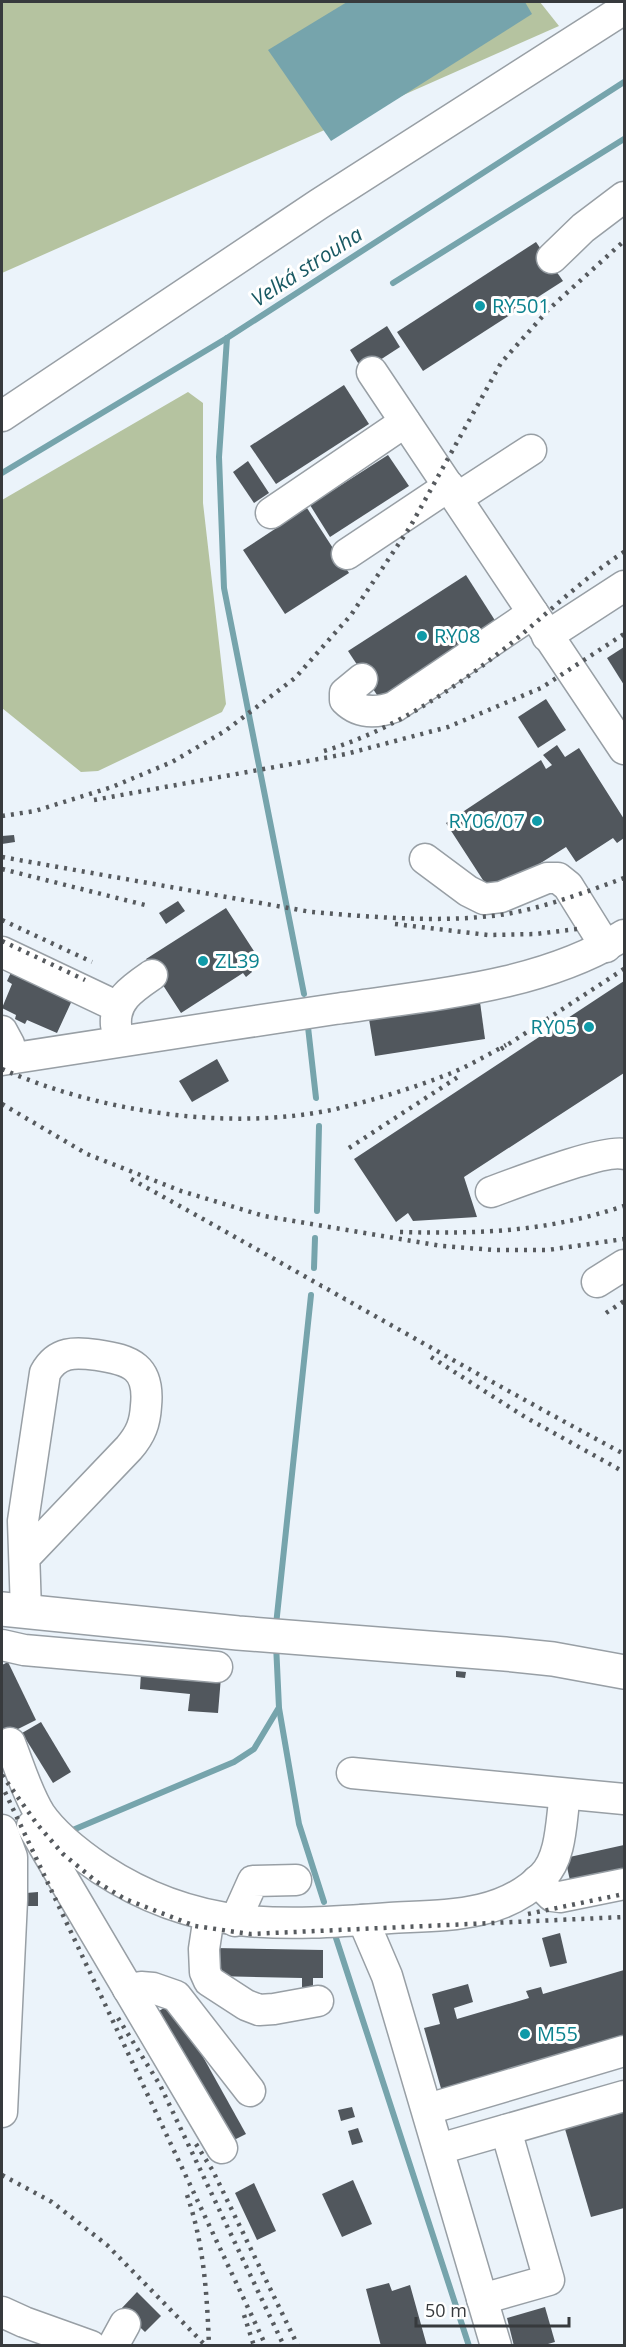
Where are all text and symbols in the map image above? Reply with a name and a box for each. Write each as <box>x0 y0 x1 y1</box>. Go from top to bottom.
water label: Velká strouha <box>246 220 367 313</box>
place label: RY501 <box>492 292 550 319</box>
marker: RY501 <box>473 299 487 313</box>
place label: RY08 <box>434 622 480 649</box>
marker: RY08 <box>415 629 429 643</box>
place label: RY06/07 <box>448 807 525 834</box>
marker: RY06/07 <box>530 814 544 828</box>
place label: ZL39 <box>215 947 260 974</box>
marker: ZL39 <box>196 954 210 968</box>
place label: RY05 <box>531 1013 577 1040</box>
marker: RY05 <box>582 1020 596 1034</box>
place label: M55 <box>537 2020 578 2047</box>
marker: M55 <box>518 2027 532 2041</box>
scale bar <box>416 2290 569 2328</box>
text: 50 m <box>425 2298 467 2322</box>

